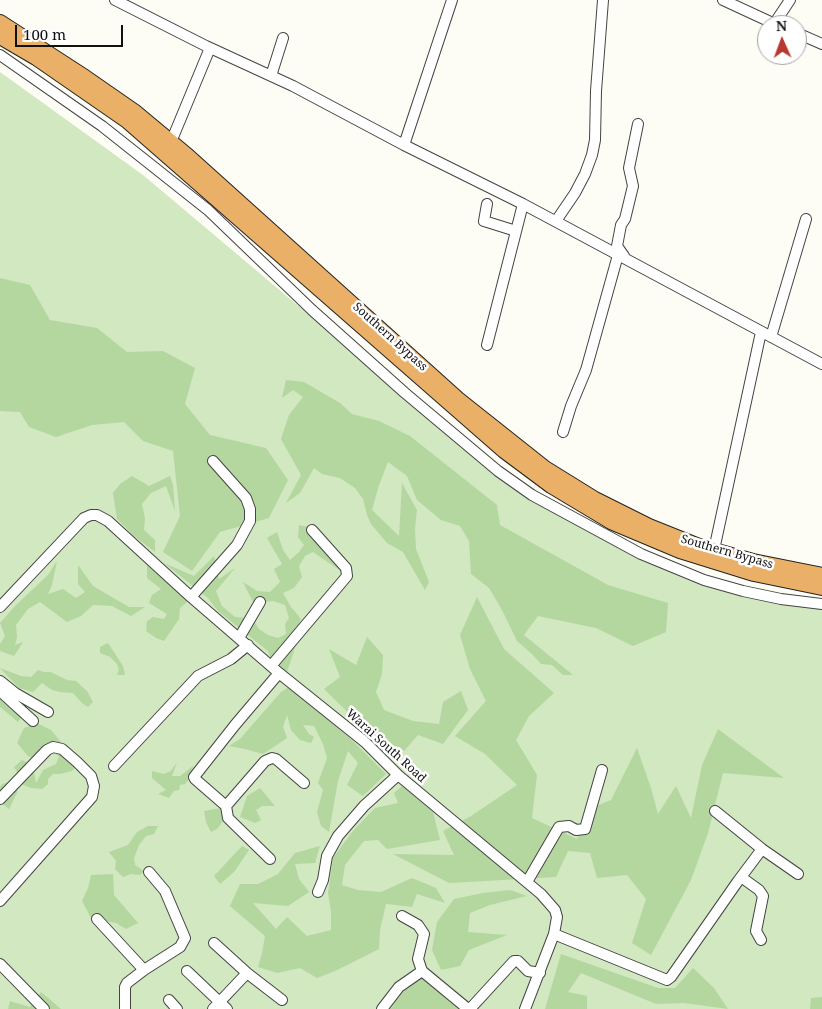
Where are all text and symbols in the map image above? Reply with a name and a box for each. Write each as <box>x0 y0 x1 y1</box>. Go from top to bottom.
scale bar <box>18 15 125 47</box>
north arrow <box>757 15 807 65</box>
text: N <box>776 16 787 35</box>
text: 100 m <box>23 24 66 44</box>
street label: Southern Bypass <box>350 300 430 374</box>
street label: Southern Bypass <box>679 532 775 572</box>
street label: Warai South Road <box>343 706 429 786</box>

